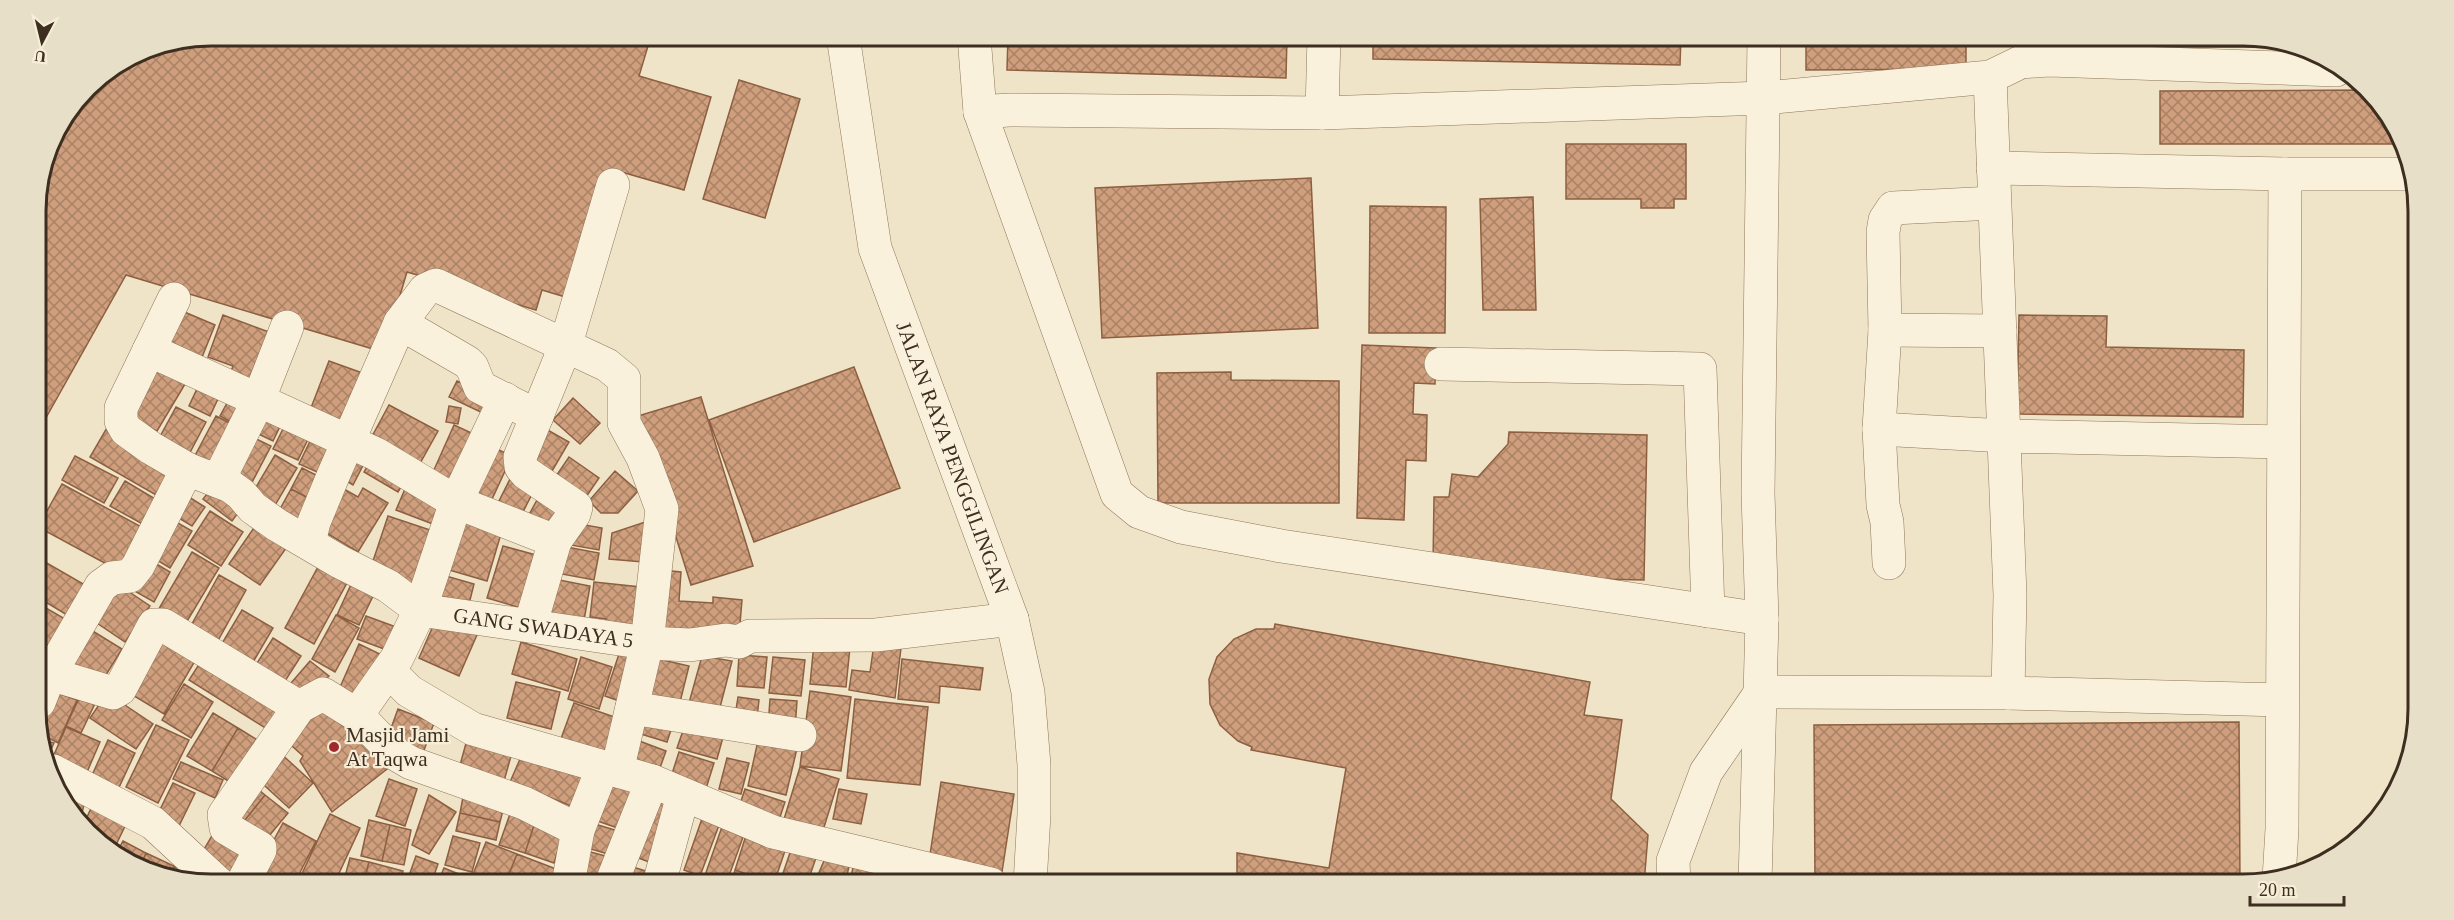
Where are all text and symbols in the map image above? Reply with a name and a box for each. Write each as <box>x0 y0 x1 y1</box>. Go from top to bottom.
north arrow <box>12 12 72 72</box>
text: U <box>33 47 47 66</box>
street label: JALAN RAYA PENGGILINGAN <box>891 318 1014 597</box>
street label: GANG SWADAYA 5 <box>452 603 635 653</box>
place label: Masjid Jami At Taqwa <box>346 723 449 771</box>
marker: Masjid Jami At Taqwa <box>327 740 341 754</box>
scale bar <box>2250 869 2344 907</box>
text: 20 m <box>2259 880 2296 900</box>

